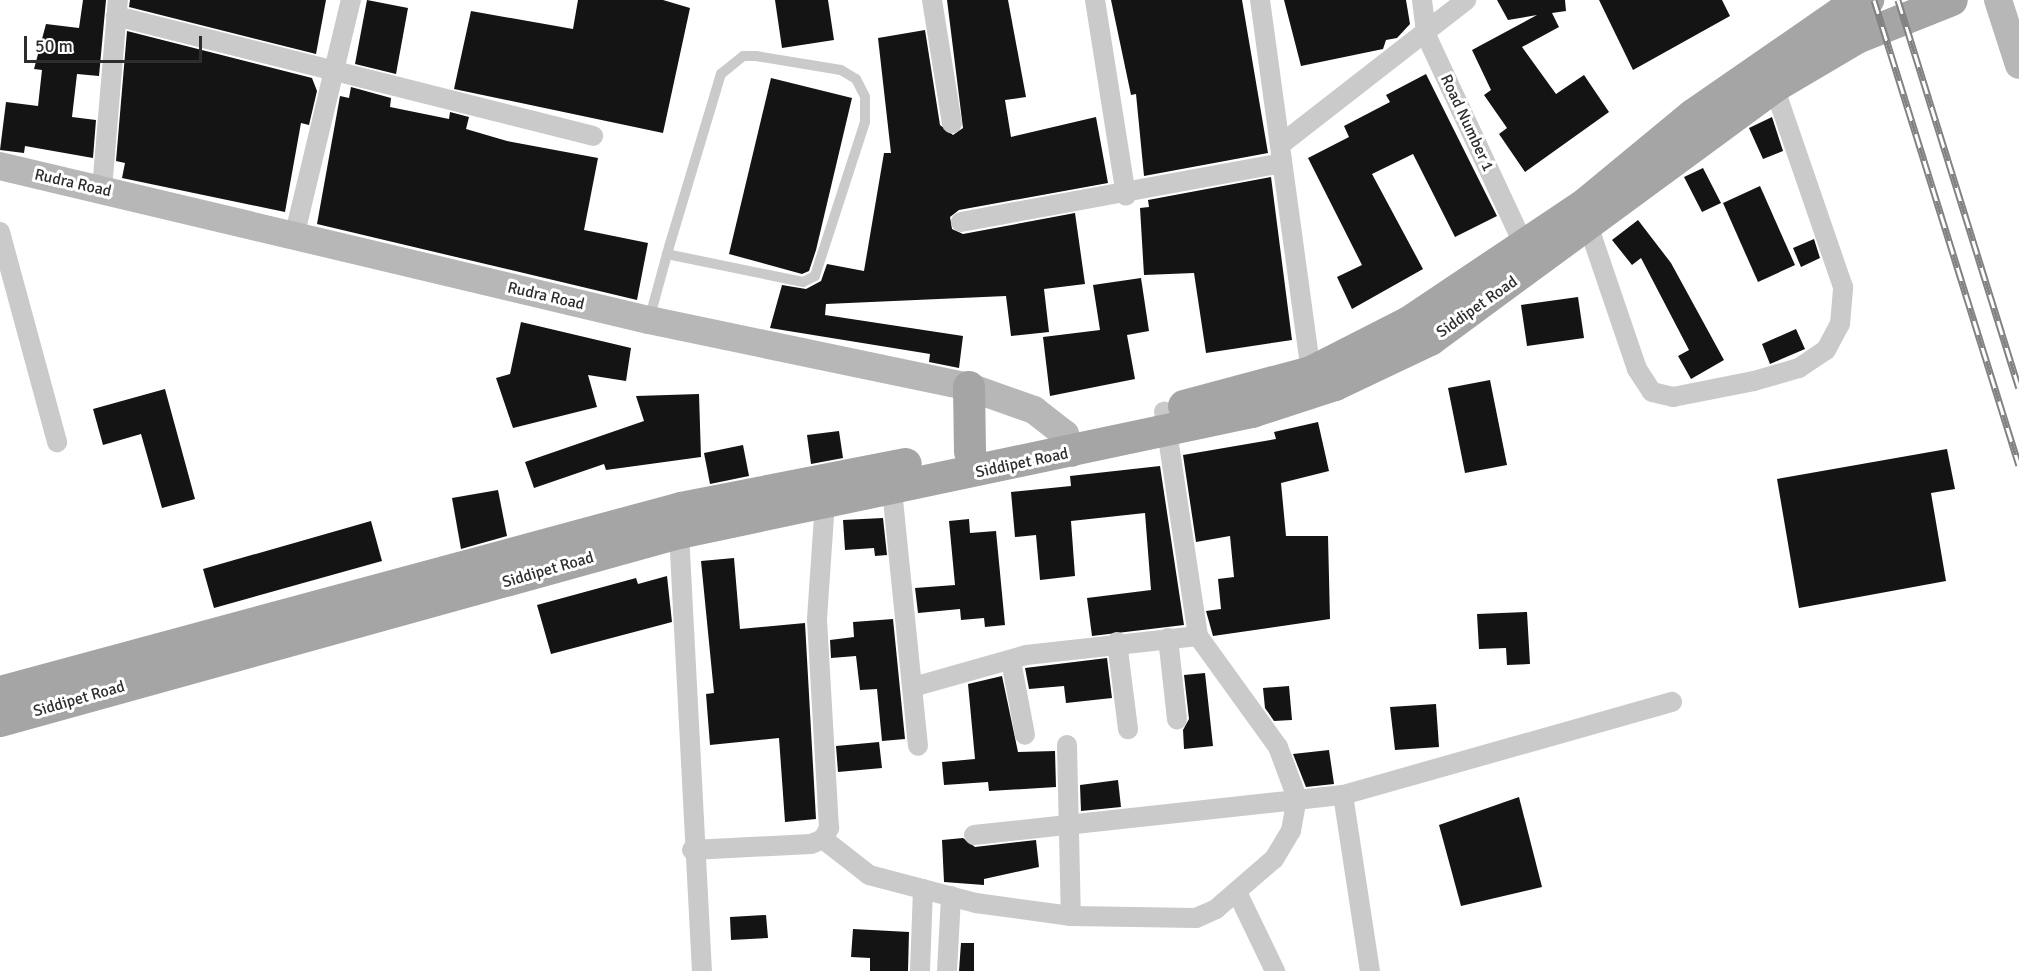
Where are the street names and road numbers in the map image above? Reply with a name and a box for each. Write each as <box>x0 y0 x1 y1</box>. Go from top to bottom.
street label: Road Number 1 <box>1436 72 1498 174</box>
street label: Rudra Road <box>33 165 113 201</box>
street label: Siddipet Road <box>1433 272 1521 342</box>
street label: Rudra Road <box>506 278 586 314</box>
street label: Siddipet Road <box>974 444 1070 482</box>
street label: Siddipet Road <box>500 548 596 592</box>
street label: Siddipet Road <box>31 677 127 721</box>

